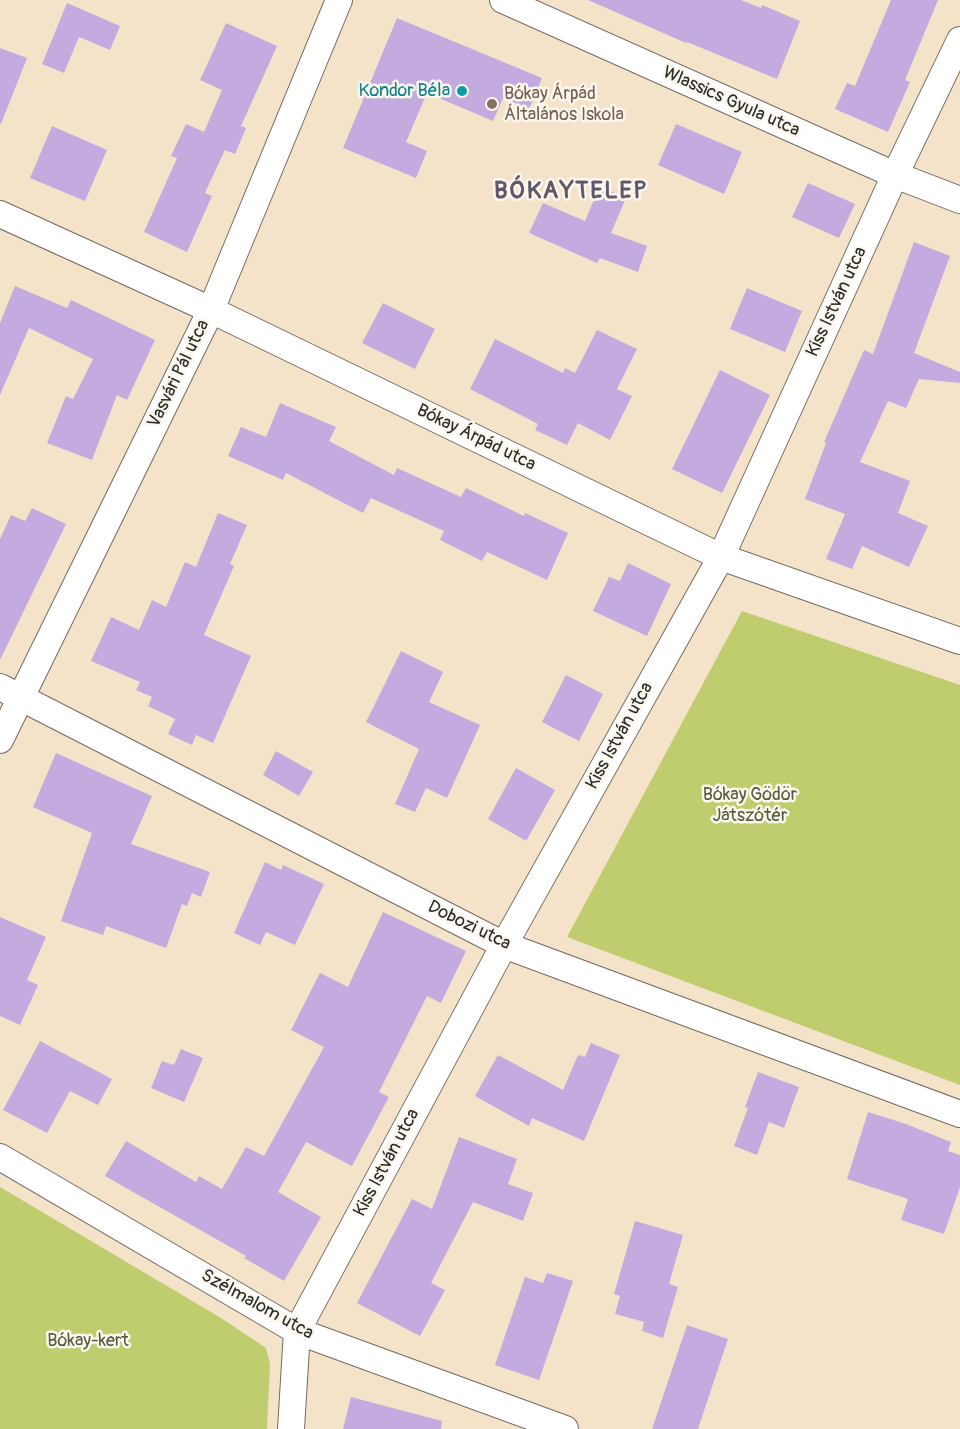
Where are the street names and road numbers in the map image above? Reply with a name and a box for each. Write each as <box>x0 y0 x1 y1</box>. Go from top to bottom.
street label: Wlassics Gyula utca <box>659 62 803 142</box>
street label: Kiss István utca <box>802 244 872 360</box>
street label: Vasvári Pál utca <box>144 316 214 432</box>
street label: Bókay Árpád utca <box>413 400 539 476</box>
street label: Kiss István utca <box>582 679 658 793</box>
street label: Dobozi utca <box>424 897 514 955</box>
street label: Kiss István utca <box>350 1105 424 1221</box>
street label: Szélmalom utca <box>197 1265 317 1345</box>

